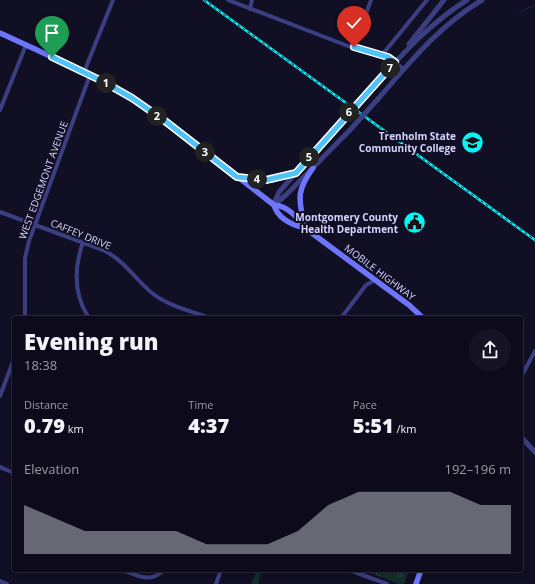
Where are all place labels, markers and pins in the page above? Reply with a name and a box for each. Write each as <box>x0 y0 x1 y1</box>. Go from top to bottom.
pin <box>337 6 371 47</box>
pin <box>35 16 69 57</box>
pin: 7 <box>380 58 400 78</box>
pin: 1 <box>96 73 116 93</box>
pin: 6 <box>339 102 359 122</box>
pin: 2 <box>147 106 167 126</box>
place label: Trenholm State Community College <box>359 129 456 155</box>
school or university icon: Trenholm State Community College <box>459 129 485 155</box>
pin: 3 <box>195 142 215 162</box>
pin: 5 <box>299 147 319 167</box>
pin: 4 <box>247 169 267 189</box>
place label: Montgomery County Health Department <box>295 210 399 236</box>
public building icon: Montgomery County Health Department <box>401 210 427 236</box>

